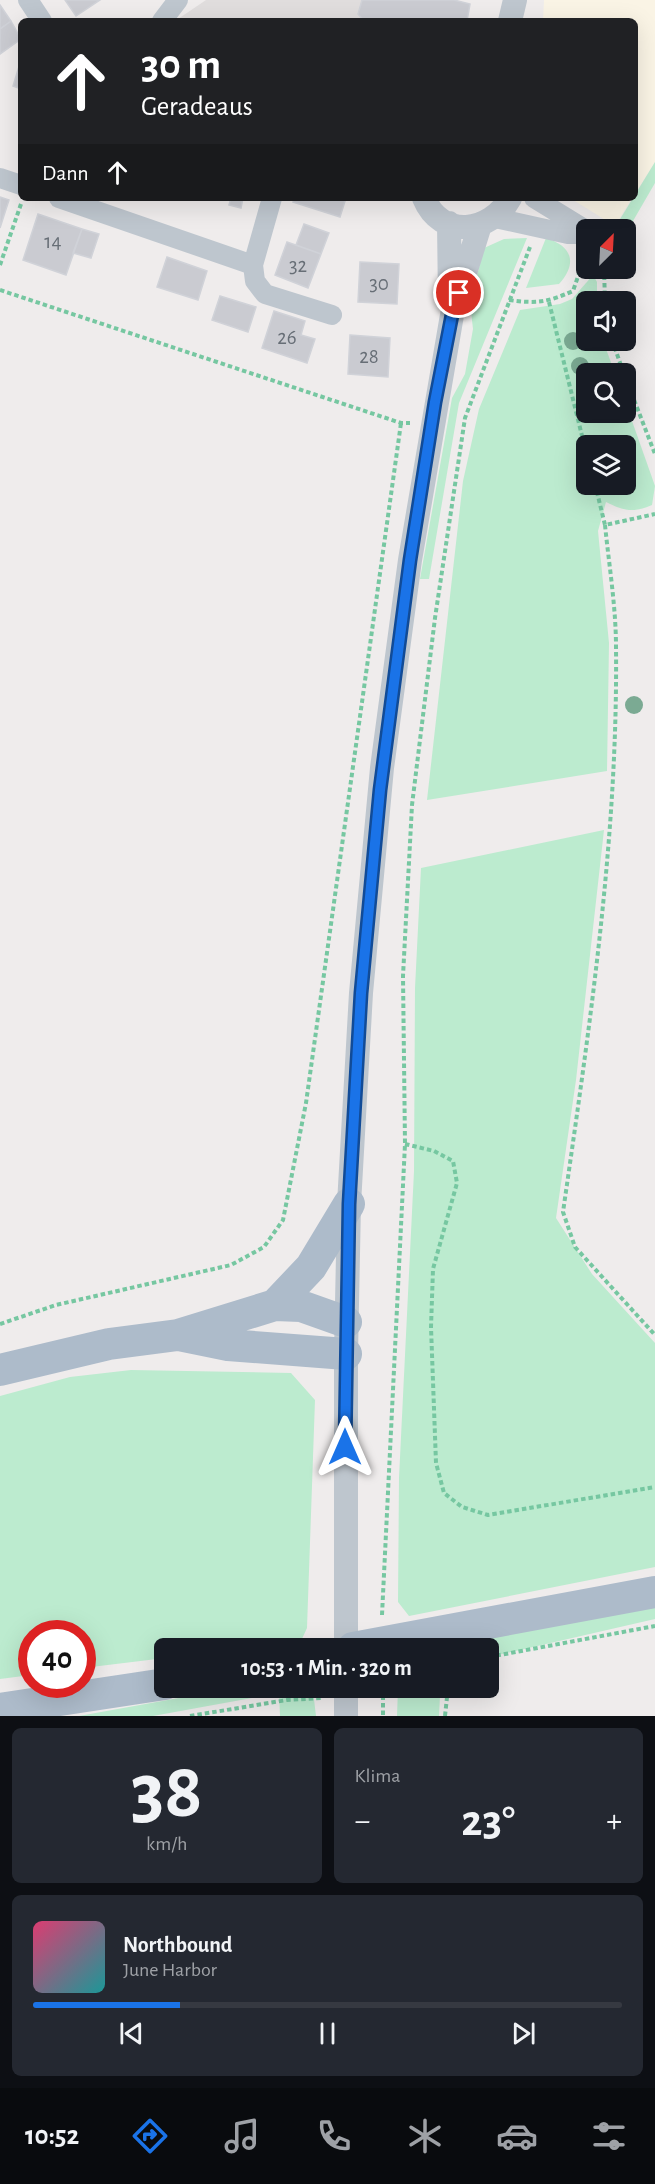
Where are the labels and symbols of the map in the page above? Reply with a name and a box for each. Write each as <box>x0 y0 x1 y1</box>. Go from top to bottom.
north arrow <box>576 219 636 279</box>
house number: 14 <box>44 231 62 252</box>
house number: 32 <box>289 255 307 276</box>
pin <box>433 267 484 318</box>
house number: 30 <box>369 273 389 294</box>
house number: 26 <box>277 327 297 348</box>
house number: 28 <box>359 346 379 367</box>
position arrow <box>313 1415 377 1479</box>
speed limit sign: 40 <box>18 1620 96 1698</box>

